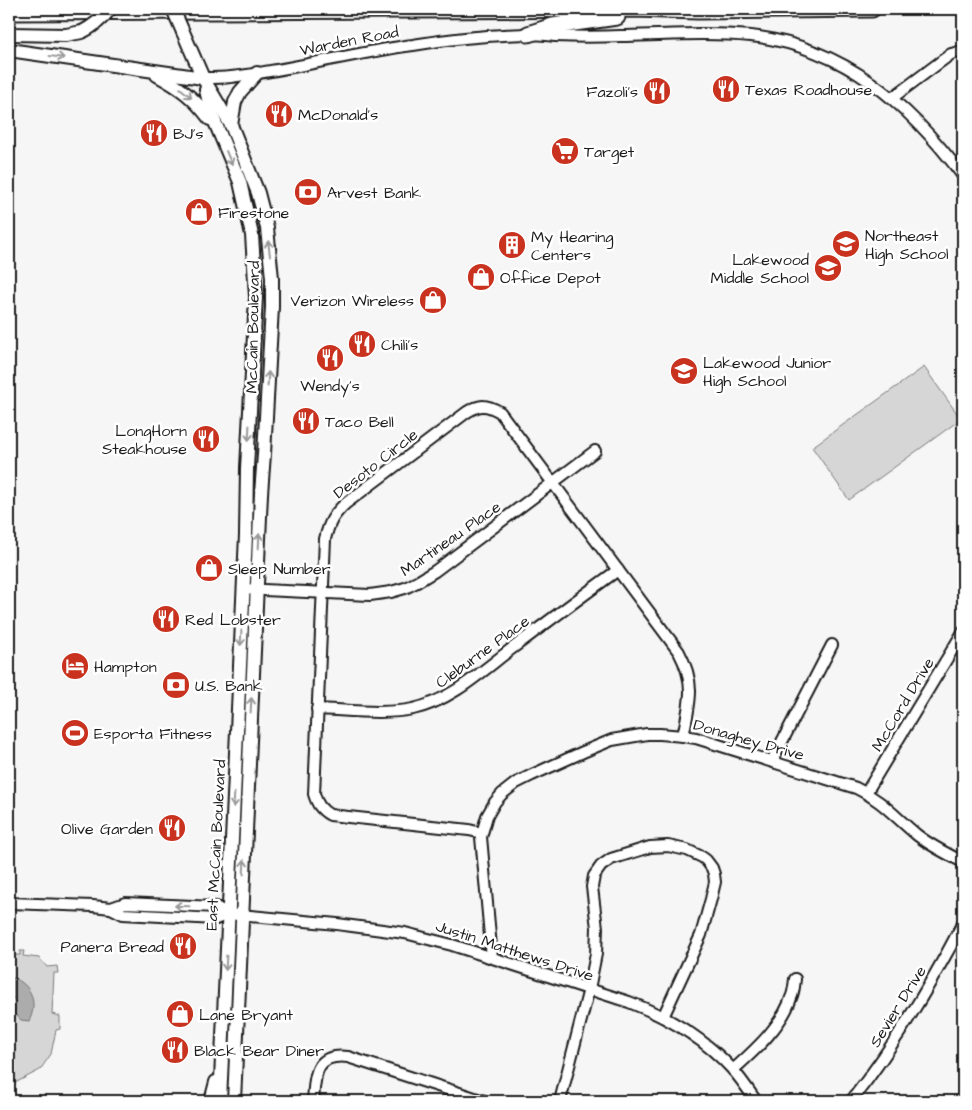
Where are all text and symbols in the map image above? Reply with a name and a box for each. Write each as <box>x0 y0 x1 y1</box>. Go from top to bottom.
street label: Warden Road <box>298 21 400 61</box>
one-way arrow <box>49 52 65 62</box>
restaurant icon: Texas Roadhouse <box>711 74 741 104</box>
restaurant icon: Fazoli's <box>642 76 672 106</box>
place label: Texas Roadhouse <box>745 79 873 101</box>
place label: Fazoli's <box>586 81 638 103</box>
one-way arrow <box>179 87 192 98</box>
restaurant icon: McDonald's <box>264 99 294 129</box>
place label: McDonald's <box>298 104 378 126</box>
restaurant icon: BJ's <box>139 118 169 148</box>
place label: BJ's <box>173 123 203 145</box>
supermarket icon: Target <box>550 136 580 166</box>
place label: Target <box>584 141 635 164</box>
one-way arrow <box>226 150 235 165</box>
bank icon: Arvest Bank <box>293 177 323 207</box>
place label: Arvest Bank <box>327 182 421 204</box>
shop icon: Firestone <box>184 197 214 227</box>
place label: Firestone <box>218 202 289 224</box>
place label: Northeast High School <box>865 225 949 266</box>
place label: My Hearing Centers <box>531 226 613 266</box>
school or university icon: Northeast High School <box>831 229 861 259</box>
building icon: My Hearing Centers <box>497 230 527 260</box>
one-way arrow <box>264 240 274 256</box>
place label: Lakewood Middle School <box>711 249 809 289</box>
school or university icon: Lakewood Middle School <box>813 253 843 283</box>
street label: McCain Boulevard <box>241 260 265 394</box>
shop icon: Office Depot <box>466 262 496 292</box>
place label: Office Depot <box>500 267 601 289</box>
shop icon: Verizon Wireless <box>418 285 448 315</box>
place label: Verizon Wireless <box>291 290 414 312</box>
restaurant icon: Chili's <box>347 329 377 359</box>
place label: Chili's <box>381 334 418 356</box>
restaurant icon: Wendy's <box>315 343 345 373</box>
place label: Lakewood Junior High School <box>703 352 831 393</box>
school or university icon: Lakewood Junior High School <box>669 356 699 386</box>
one-way arrow <box>263 371 272 387</box>
place label: Wendy's <box>300 375 360 398</box>
restaurant icon: Taco Bell <box>291 406 321 436</box>
place label: Taco Bell <box>325 411 394 433</box>
place label: LongHorn Steakhouse <box>102 420 187 460</box>
restaurant icon: LongHorn Steakhouse <box>191 424 221 454</box>
street label: Desoto Circle <box>329 424 423 504</box>
one-way arrow <box>244 425 253 441</box>
street label: Martineau Place <box>396 496 506 582</box>
one-way arrow <box>255 534 264 550</box>
shop icon: Sleep Number <box>194 553 224 583</box>
place label: Sleep Number <box>228 558 331 580</box>
restaurant icon: Red Lobster <box>151 604 181 634</box>
place label: Red Lobster <box>185 609 281 631</box>
street label: Cleburne Place <box>431 610 534 693</box>
one-way arrow <box>236 630 245 646</box>
hotel icon: Hampton <box>60 651 90 681</box>
street label: McCord Drive <box>866 653 940 755</box>
place label: Hampton <box>94 656 157 678</box>
bank icon: U.S. Bank <box>161 670 191 700</box>
place label: U.S. Bank <box>195 675 263 697</box>
one-way arrow <box>247 697 256 713</box>
street label: Donaghey Drive <box>691 714 807 767</box>
sports icon: Esporta Fitness <box>60 718 90 748</box>
place label: Esporta Fitness <box>94 723 212 745</box>
street label: East McCain Boulevard <box>201 759 231 931</box>
one-way arrow <box>229 792 238 808</box>
restaurant icon: Olive Garden <box>157 813 187 843</box>
place label: Olive Garden <box>61 818 153 840</box>
one-way arrow <box>239 859 248 875</box>
one-way arrow <box>174 901 190 910</box>
street label: Justin Matthews Drive <box>433 915 597 987</box>
restaurant icon: Panera Bread <box>168 931 198 961</box>
place label: Panera Bread <box>60 936 164 958</box>
one-way arrow <box>222 955 231 971</box>
street label: Sevier Drive <box>864 961 932 1051</box>
shop icon: Lane Bryant <box>165 999 195 1029</box>
place label: Lane Bryant <box>199 1004 293 1027</box>
restaurant icon: Black Bear Diner <box>160 1035 190 1065</box>
place label: Black Bear Diner <box>194 1040 324 1062</box>

